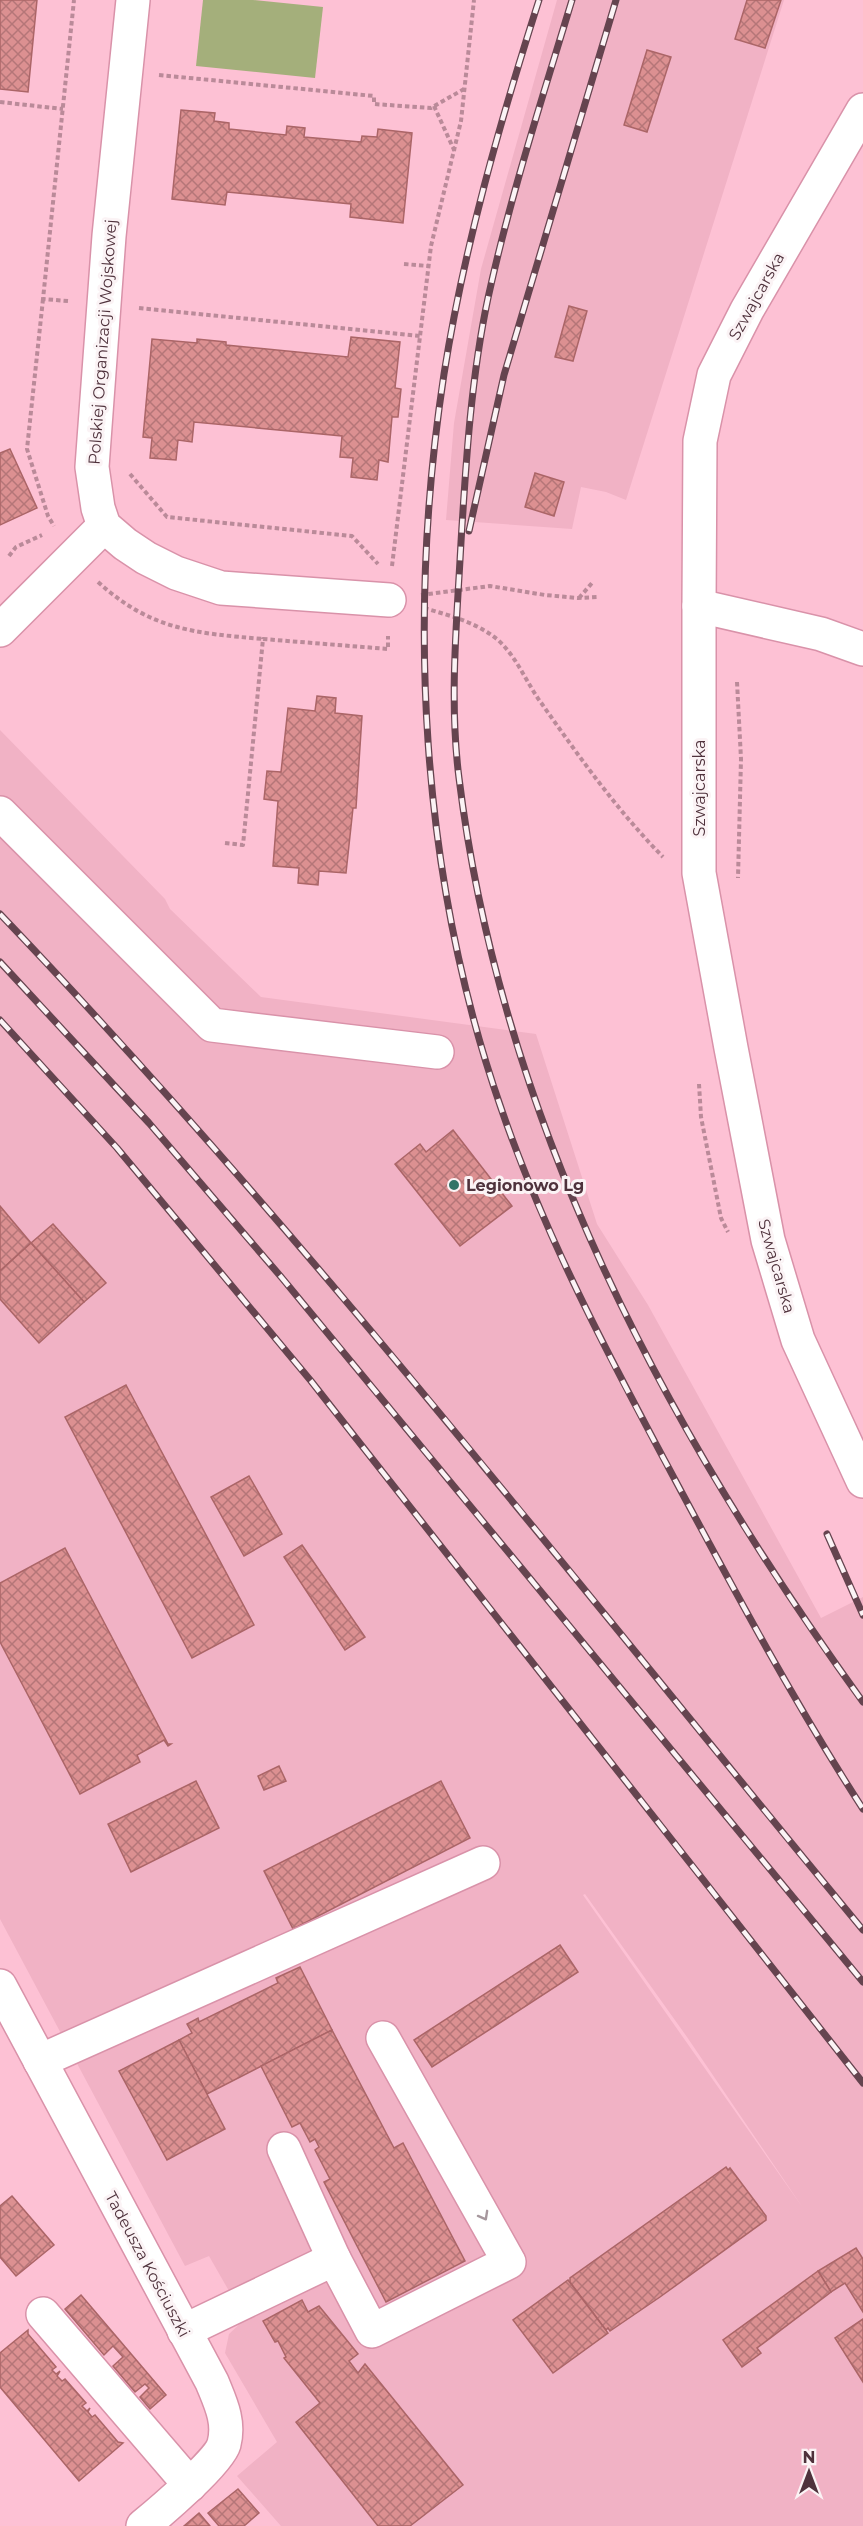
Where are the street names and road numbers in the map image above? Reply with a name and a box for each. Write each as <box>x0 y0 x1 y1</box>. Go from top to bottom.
street label: Polskiej Organizacji Wojskowej <box>84 219 121 465</box>
street label: Szwajcarska <box>725 249 788 343</box>
street label: Szwajcarska <box>690 740 709 836</box>
street label: Szwajcarska <box>754 1217 799 1315</box>
street label: Tadeusza Kościuszki <box>101 2188 194 2340</box>

